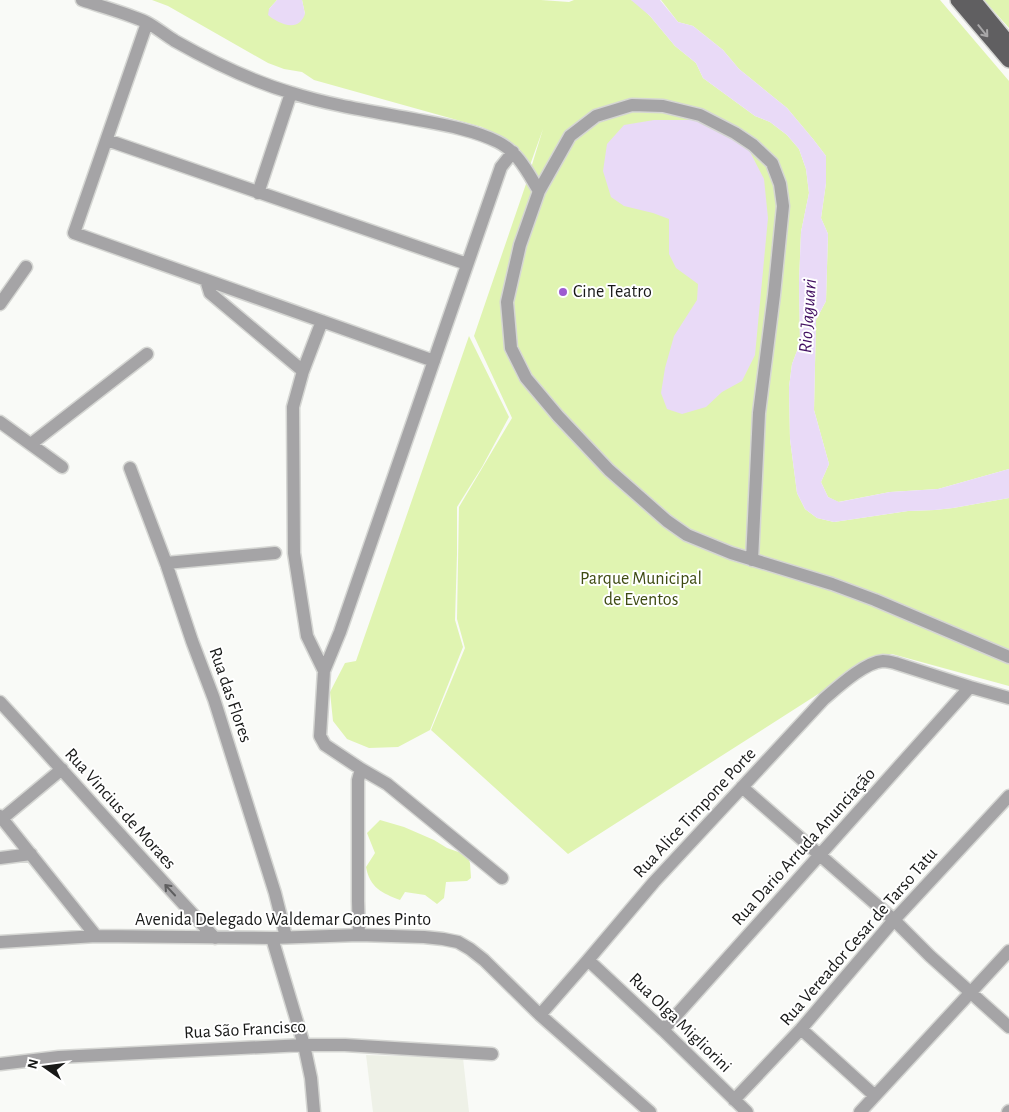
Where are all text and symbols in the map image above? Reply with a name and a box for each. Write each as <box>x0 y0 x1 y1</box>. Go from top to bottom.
one-way arrow <box>977 24 989 37</box>
water label: Rio Jaguari <box>796 278 820 354</box>
place label: Cine Teatro <box>573 283 652 301</box>
marker: Cine Teatro <box>557 286 569 298</box>
park label: Parque Municipal de Eventos <box>580 570 702 609</box>
street label: Rua das Flores <box>205 645 255 745</box>
street label: Rua Vincius de Moraes <box>61 745 179 873</box>
street label: Rua Alice Timpone Porte <box>630 745 760 881</box>
street label: Rua Dario Arruda Anunciação <box>729 765 879 929</box>
street label: Rua Vereador Cesar de Tarso Tatu <box>777 845 941 1029</box>
one-way arrow <box>164 883 176 896</box>
street label: Avenida Delegado Waldemar Gomes Pinto <box>135 911 431 929</box>
street label: Rua Olga Migliorini <box>625 970 735 1076</box>
street label: Rua São Francisco <box>183 1018 307 1042</box>
north arrow <box>20 1042 70 1092</box>
text: N <box>25 1058 41 1071</box>

